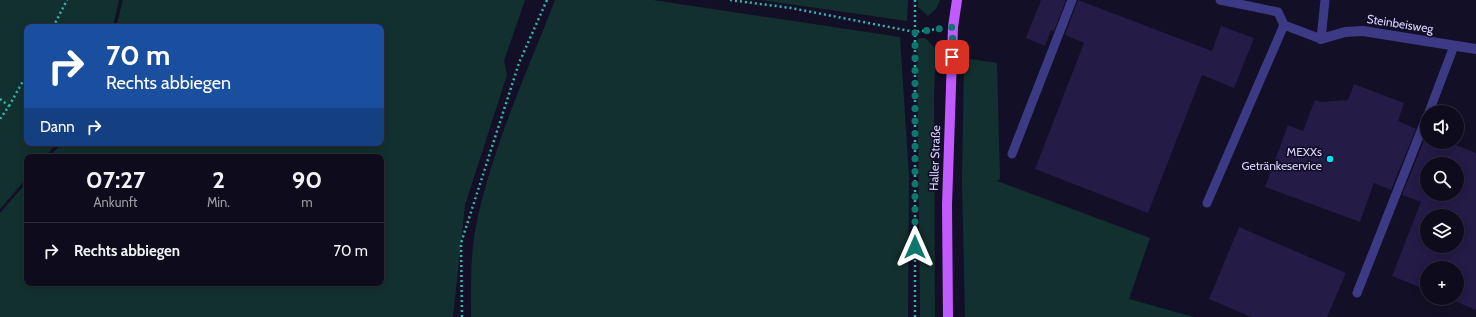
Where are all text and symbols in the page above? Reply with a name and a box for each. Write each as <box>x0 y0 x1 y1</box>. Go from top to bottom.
street label: Steinbeisweg <box>1366 11 1435 36</box>
text: 70 m <box>106 38 170 72</box>
icon: right <box>40 40 92 92</box>
pin <box>935 40 969 74</box>
icon: arrive <box>941 46 963 68</box>
text: Rechts abbiegen <box>106 72 231 94</box>
map controls <box>1420 105 1464 305</box>
button: sound <box>1420 105 1464 149</box>
icon: right <box>83 116 105 138</box>
text: Dann <box>40 118 75 136</box>
street label: Haller Straße <box>926 125 943 191</box>
place label: MEXXs Getränkeservice <box>1242 144 1322 173</box>
marker: MEXXs Getränkeservice <box>1325 154 1335 164</box>
button: search <box>1420 157 1464 201</box>
text: 07:27 <box>86 165 145 194</box>
text: 2 <box>212 165 225 194</box>
text: 90 <box>292 165 322 194</box>
text: Ankunft <box>94 194 137 210</box>
text: Min. <box>207 194 230 210</box>
text: m <box>301 194 313 210</box>
button: layers <box>1420 209 1464 253</box>
position arrow <box>894 226 936 268</box>
icon: right <box>40 240 62 262</box>
text: Rechts abbiegen <box>74 242 180 260</box>
text: 70 m <box>334 242 368 260</box>
button: + <box>1420 261 1464 305</box>

